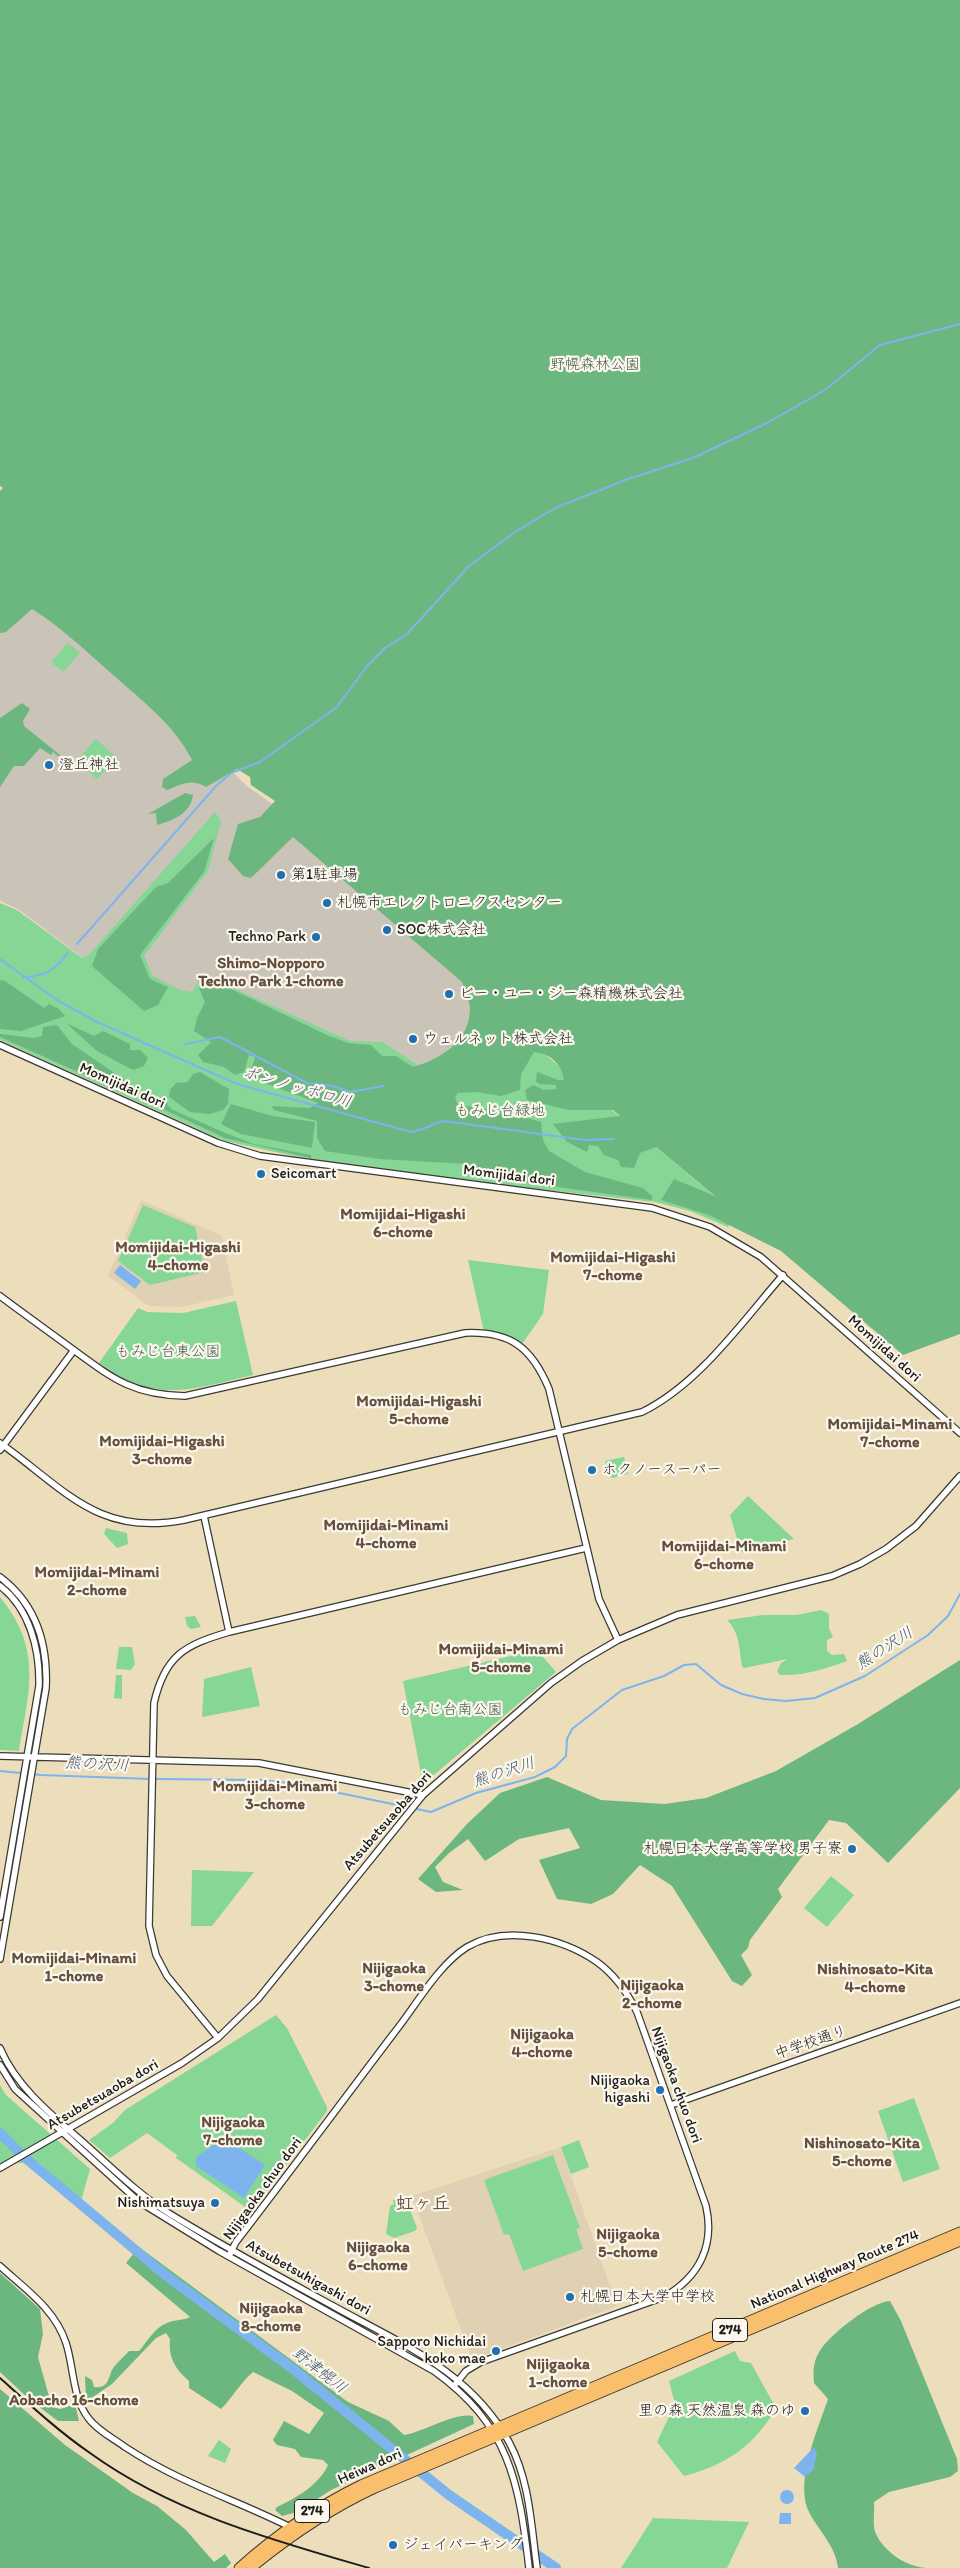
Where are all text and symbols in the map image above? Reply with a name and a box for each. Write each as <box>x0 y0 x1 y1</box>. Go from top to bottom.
park label: 野幌森林公園 <box>550 356 640 374</box>
place label: 澄丘神社 <box>59 756 119 774</box>
marker: 澄丘神社 <box>43 759 55 771</box>
place label: 第1駐車場 <box>291 866 358 884</box>
marker: 第1駐車場 <box>275 869 287 881</box>
place label: 札幌市エレクトロニクスセンター <box>337 894 562 912</box>
marker: 札幌市エレクトロニクスセンター <box>321 897 333 909</box>
place label: SOC株式会社 <box>397 921 486 939</box>
marker: SOC株式会社 <box>381 924 393 936</box>
place label: Techno Park <box>228 928 306 946</box>
marker: Techno Park <box>310 931 322 943</box>
district label: Shimo-Nopporo Techno Park 1-chome <box>198 954 344 992</box>
place label: ビー・ユー・ジー森精機株式会社 <box>459 985 683 1003</box>
marker: ビー・ユー・ジー森精機株式会社 <box>443 988 455 1000</box>
place label: ウェルネット株式会社 <box>423 1030 573 1048</box>
marker: ウェルネット株式会社 <box>407 1033 419 1045</box>
street label: Momijidai dori <box>76 1059 168 1113</box>
water label: ポンノッポロ川 <box>241 1063 353 1113</box>
park label: もみじ台緑地 <box>455 1102 545 1120</box>
street label: Momijidai dori <box>462 1161 556 1191</box>
place label: Seicomart <box>271 1165 337 1183</box>
marker: Seicomart <box>255 1168 267 1180</box>
district label: Momijidai-Higashi 6-chome <box>340 1205 466 1243</box>
district label: Momijidai-Higashi 4-chome <box>115 1238 241 1276</box>
district label: Momijidai-Higashi 7-chome <box>550 1248 676 1286</box>
street label: Momijidai dori <box>844 1312 924 1386</box>
park label: もみじ台東公園 <box>116 1343 220 1361</box>
district label: Momijidai-Higashi 5-chome <box>356 1392 482 1430</box>
district label: Momijidai-Minami 7-chome <box>828 1415 952 1453</box>
district label: Momijidai-Higashi 3-chome <box>99 1432 225 1470</box>
place label: ホクノースーパー <box>602 1461 721 1479</box>
marker: ホクノースーパー <box>586 1464 598 1476</box>
district label: Momijidai-Minami 4-chome <box>324 1516 448 1554</box>
district label: Momijidai-Minami 6-chome <box>662 1537 786 1575</box>
district label: Momijidai-Minami 2-chome <box>35 1563 159 1601</box>
water label: 熊の沢川 <box>853 1624 917 1674</box>
district label: Momijidai-Minami 5-chome <box>439 1640 563 1678</box>
park label: もみじ台南公園 <box>398 1701 502 1719</box>
water label: 熊の沢川 <box>65 1754 129 1776</box>
water label: 熊の沢川 <box>471 1754 537 1792</box>
street label: Atsubetsuaoba dori <box>340 1768 436 1874</box>
district label: Momijidai-Minami 3-chome <box>213 1777 337 1815</box>
place label: 札幌日本大学高等学校 男子寮 <box>644 1840 842 1858</box>
marker: 札幌日本大学高等学校 男子寮 <box>846 1843 858 1855</box>
district label: Momijidai-Minami 1-chome <box>12 1949 136 1987</box>
district label: Nijigaoka 3-chome <box>362 1959 426 1997</box>
district label: Nishinosato-Kita 4-chome <box>817 1960 933 1998</box>
district label: Nijigaoka 2-chome <box>620 1976 684 2014</box>
street label: 中学校通り <box>773 2022 849 2064</box>
street label: Nijigaoka chuo dori <box>647 2024 705 2146</box>
district label: Nijigaoka 4-chome <box>510 2025 574 2063</box>
street label: Atsubetsuaoba dori <box>44 2056 162 2134</box>
place label: Nijigaoka higashi <box>590 2072 650 2107</box>
marker: Nijigaoka higashi <box>654 2084 666 2096</box>
district label: Nijigaoka 7-chome <box>201 2113 265 2151</box>
street label: Nijigaoka chuo dori <box>220 2134 306 2244</box>
district label: Nishinosato-Kita 5-chome <box>804 2134 920 2172</box>
district label: 虹ヶ丘 <box>396 2193 450 2215</box>
place label: Nishimatsuya <box>117 2194 205 2212</box>
marker: Nishimatsuya <box>209 2197 221 2209</box>
district label: Nijigaoka 5-chome <box>596 2225 660 2263</box>
street label: National Highway Route 274 <box>748 2226 922 2314</box>
street label: Atsubetsuhigashi dori <box>242 2236 374 2320</box>
district label: Nijigaoka 6-chome <box>346 2238 410 2276</box>
place label: 札幌日本大学中学校 <box>580 2288 715 2306</box>
marker: 札幌日本大学中学校 <box>564 2291 576 2303</box>
district label: Nijigaoka 8-chome <box>239 2299 303 2337</box>
road number: 274 <box>712 2318 748 2342</box>
place label: Sapporo Nichidai koko mae <box>378 2333 486 2368</box>
water label: 野津幌川 <box>288 2344 350 2398</box>
marker: Sapporo Nichidai koko mae <box>490 2345 502 2357</box>
district label: Nijigaoka 1-chome <box>526 2355 590 2393</box>
district label: Aobacho 16-chome <box>9 2391 139 2411</box>
place label: 里の森 天然温泉 森のゆ <box>638 2402 795 2420</box>
marker: 里の森 天然温泉 森のゆ <box>799 2405 811 2417</box>
street label: Heiwa dori <box>335 2445 405 2489</box>
road number: 274 <box>294 2500 330 2522</box>
place label: ジェイパーキング <box>403 2536 523 2554</box>
marker: ジェイパーキング <box>387 2539 399 2551</box>

